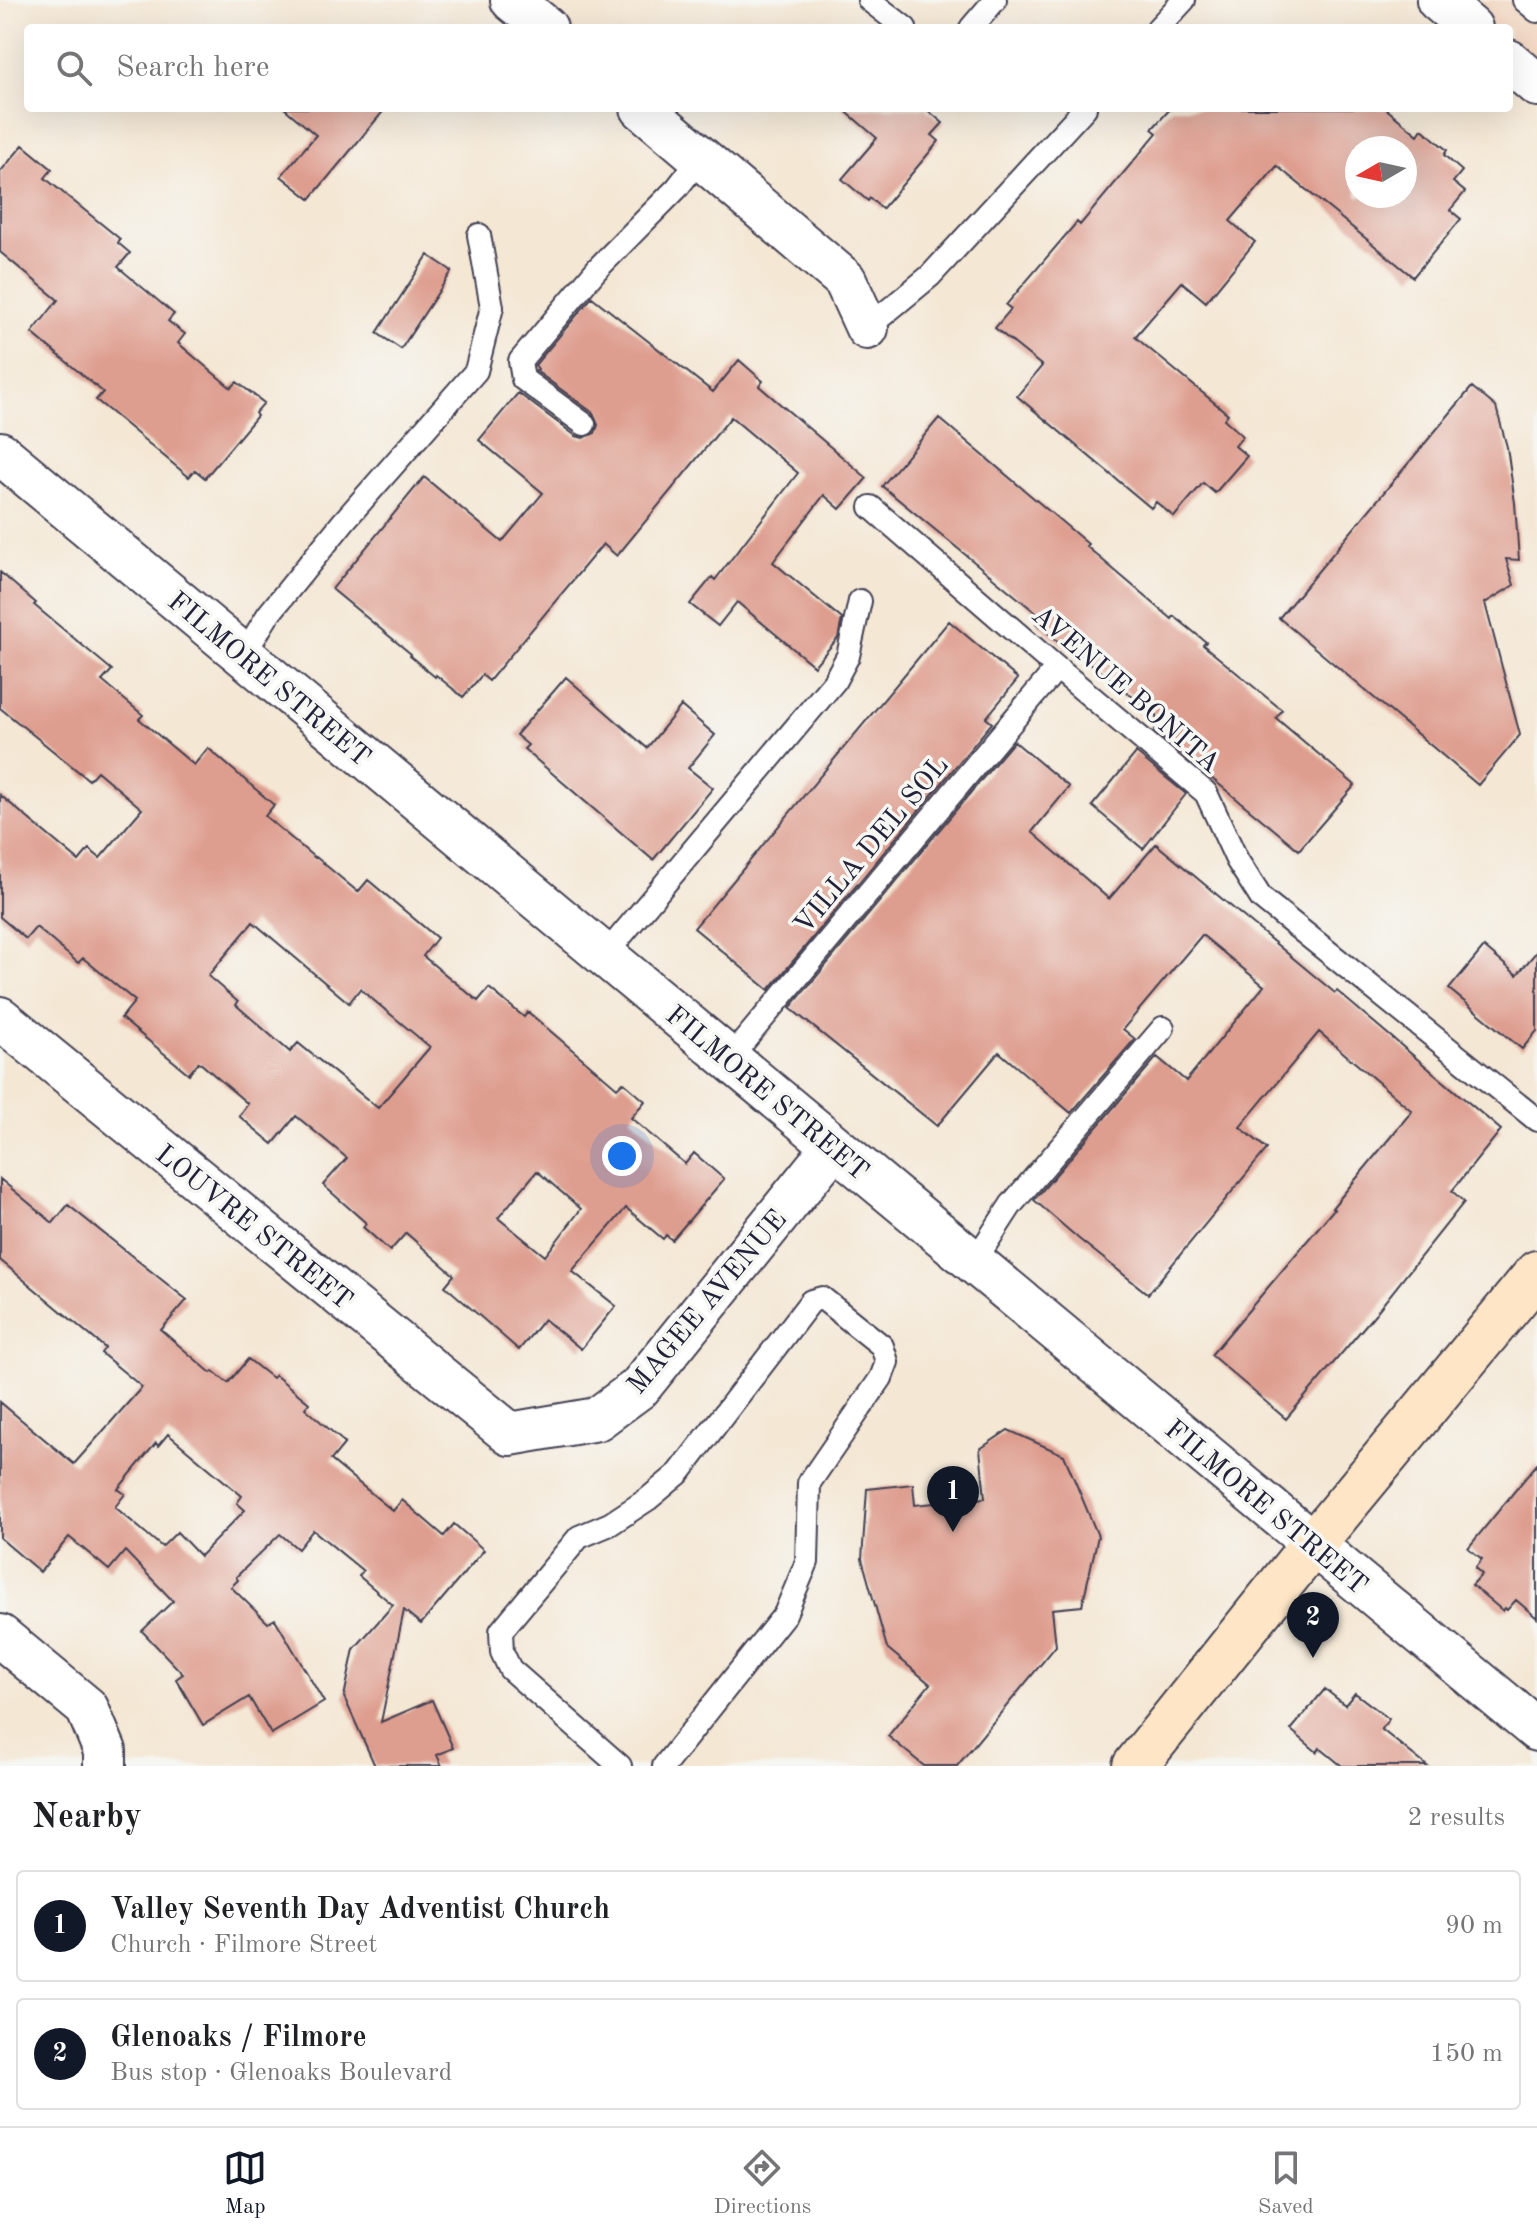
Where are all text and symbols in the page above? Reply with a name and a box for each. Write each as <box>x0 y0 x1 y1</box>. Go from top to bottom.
search box <box>24 24 1513 112</box>
icon: search <box>52 46 96 90</box>
text: Search here <box>116 53 270 83</box>
north arrow <box>1345 136 1417 208</box>
street label: FILMORE STREET <box>161 588 375 773</box>
street label: AVENUE BONITA <box>1026 601 1224 779</box>
street label: VILLA DEL SOL <box>790 752 955 940</box>
street label: FILMORE STREET <box>659 1002 873 1187</box>
your location <box>602 1136 642 1176</box>
street label: LOUVRE STREET <box>149 1141 357 1316</box>
street label: MAGEE AVENUE <box>623 1206 793 1400</box>
street label: FILMORE STREET <box>1158 1416 1372 1601</box>
pin: 1 <box>927 1466 979 1532</box>
pin: 2 <box>1287 1592 1339 1658</box>
text: Nearby <box>32 1801 142 1835</box>
text: 2 results <box>1407 1805 1505 1831</box>
text: Valley Seventh Day Adventist Church <box>110 1895 610 1925</box>
text: 1 <box>52 1913 68 1939</box>
text: 90 m <box>1445 1913 1503 1939</box>
text: Church · Filmore Street <box>110 1932 377 1958</box>
text: Glenoaks / Filmore <box>110 2023 367 2053</box>
text: 2 <box>52 2041 68 2067</box>
text: 150 m <box>1430 2041 1503 2067</box>
text: Bus stop · Glenoaks Boulevard <box>110 2060 452 2086</box>
tab: Map <box>223 2146 267 2221</box>
tab: Directions <box>714 2146 811 2221</box>
tab: Saved <box>1258 2146 1314 2221</box>

